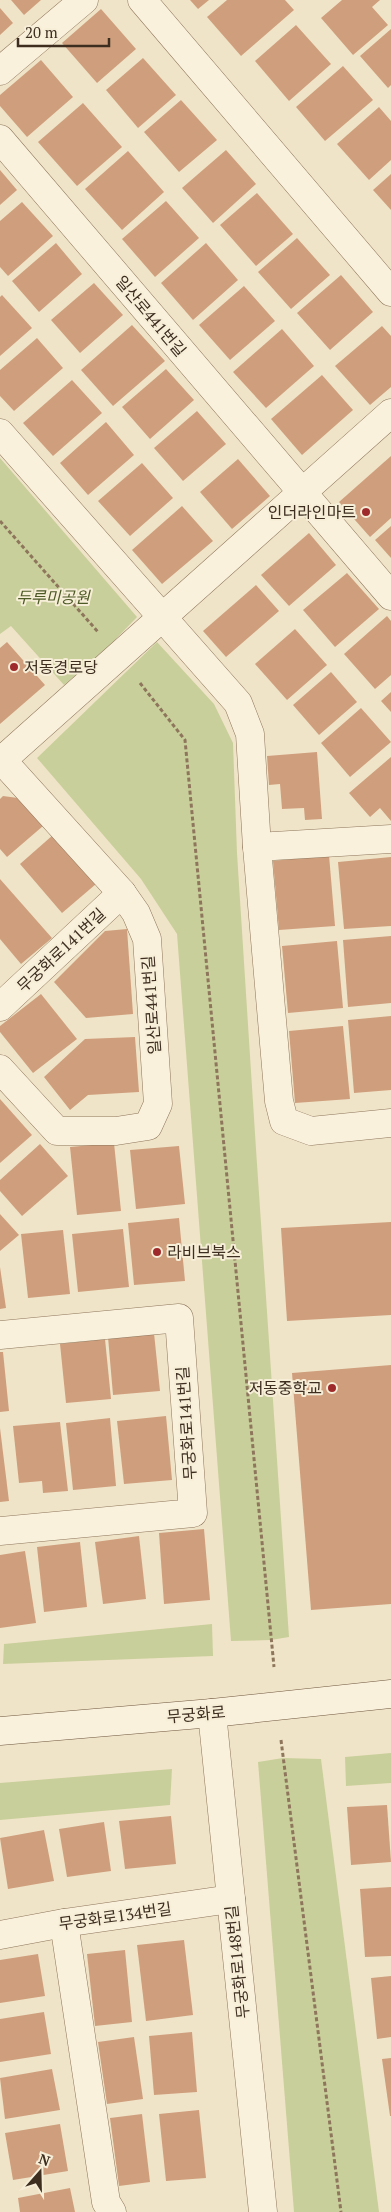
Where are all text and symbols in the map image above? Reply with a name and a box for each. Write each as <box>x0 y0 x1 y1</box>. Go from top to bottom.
scale bar <box>18 15 109 47</box>
text: 20 m <box>25 22 58 42</box>
street label: 일산로441번길 <box>111 271 191 361</box>
place label: 인더라인마트 <box>268 501 356 523</box>
marker: 인더라인마트 <box>360 506 372 518</box>
park label: 두루미공원 <box>16 586 91 608</box>
place label: 저동경로당 <box>24 656 98 678</box>
marker: 저동경로당 <box>8 661 20 673</box>
street label: 무궁화로141번길 <box>12 903 110 997</box>
street label: 일산로441번길 <box>137 955 165 1055</box>
place label: 라비브북스 <box>167 1241 241 1263</box>
marker: 라비브북스 <box>151 1246 163 1258</box>
street label: 무궁화로141번길 <box>171 1365 201 1481</box>
place label: 저동중학교 <box>248 1377 322 1399</box>
marker: 저동중학교 <box>326 1382 338 1394</box>
street label: 무궁화로 <box>166 1700 227 1728</box>
street label: 무궁화로134번길 <box>57 1897 173 1935</box>
street label: 무궁화로148번길 <box>220 1904 254 2020</box>
north arrow <box>15 2147 65 2197</box>
text: N <box>36 2149 53 2170</box>

